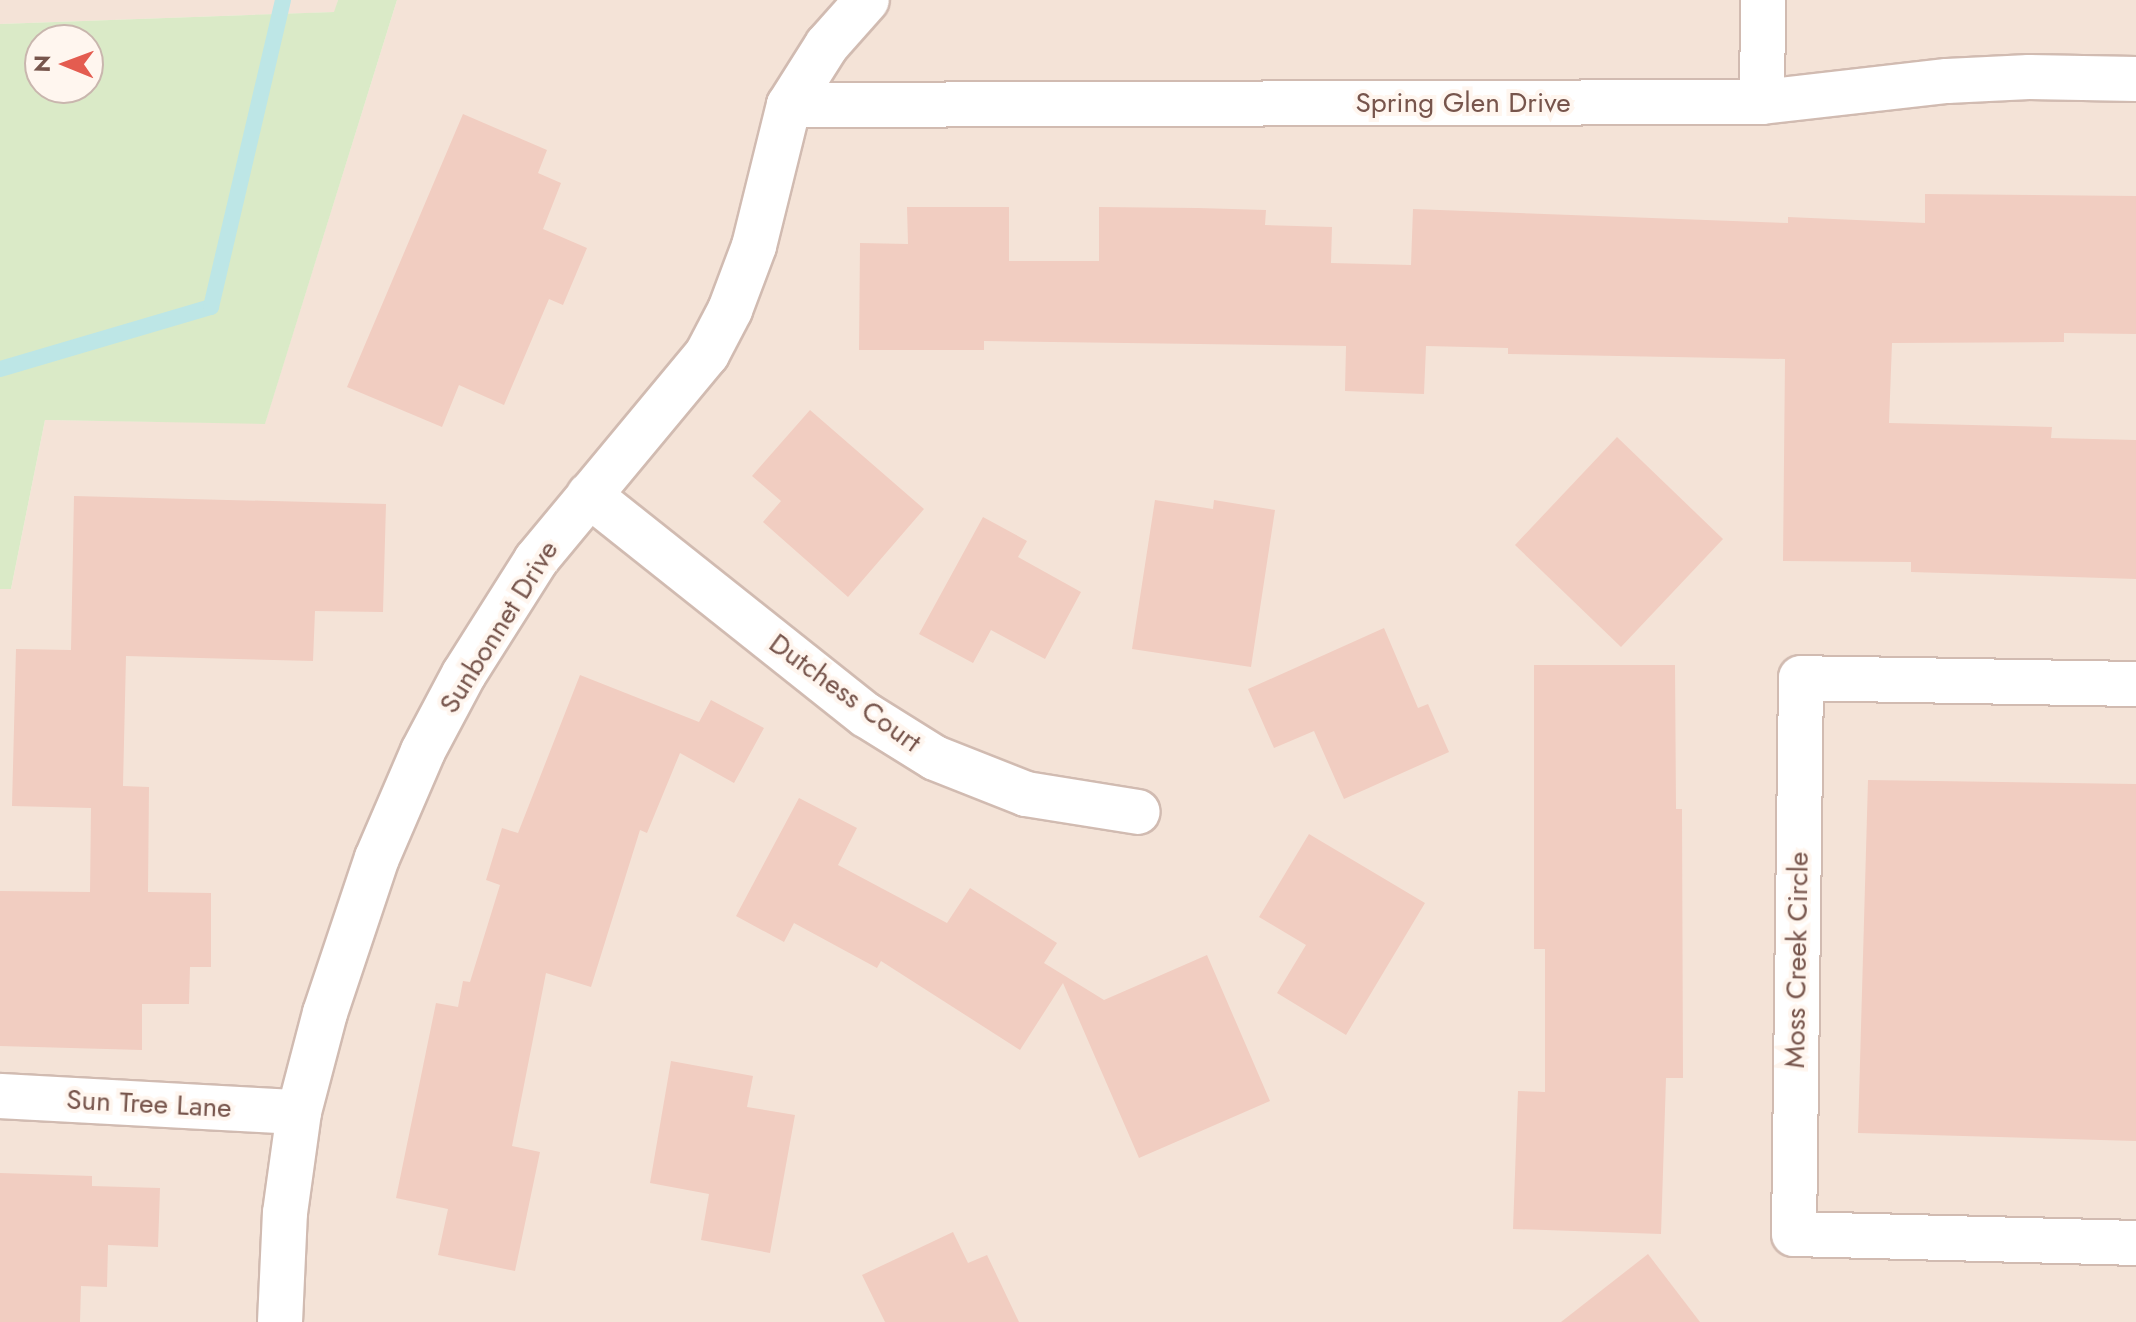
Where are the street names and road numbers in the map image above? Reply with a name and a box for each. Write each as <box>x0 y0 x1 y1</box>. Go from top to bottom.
street label: Spring Glen Drive <box>1355 86 1571 120</box>
street label: Sunbonnet Drive <box>433 534 565 720</box>
street label: Dutchess Court <box>763 627 927 759</box>
street label: Moss Creek Circle <box>1778 851 1816 1069</box>
street label: Sun Tree Lane <box>65 1083 233 1125</box>

